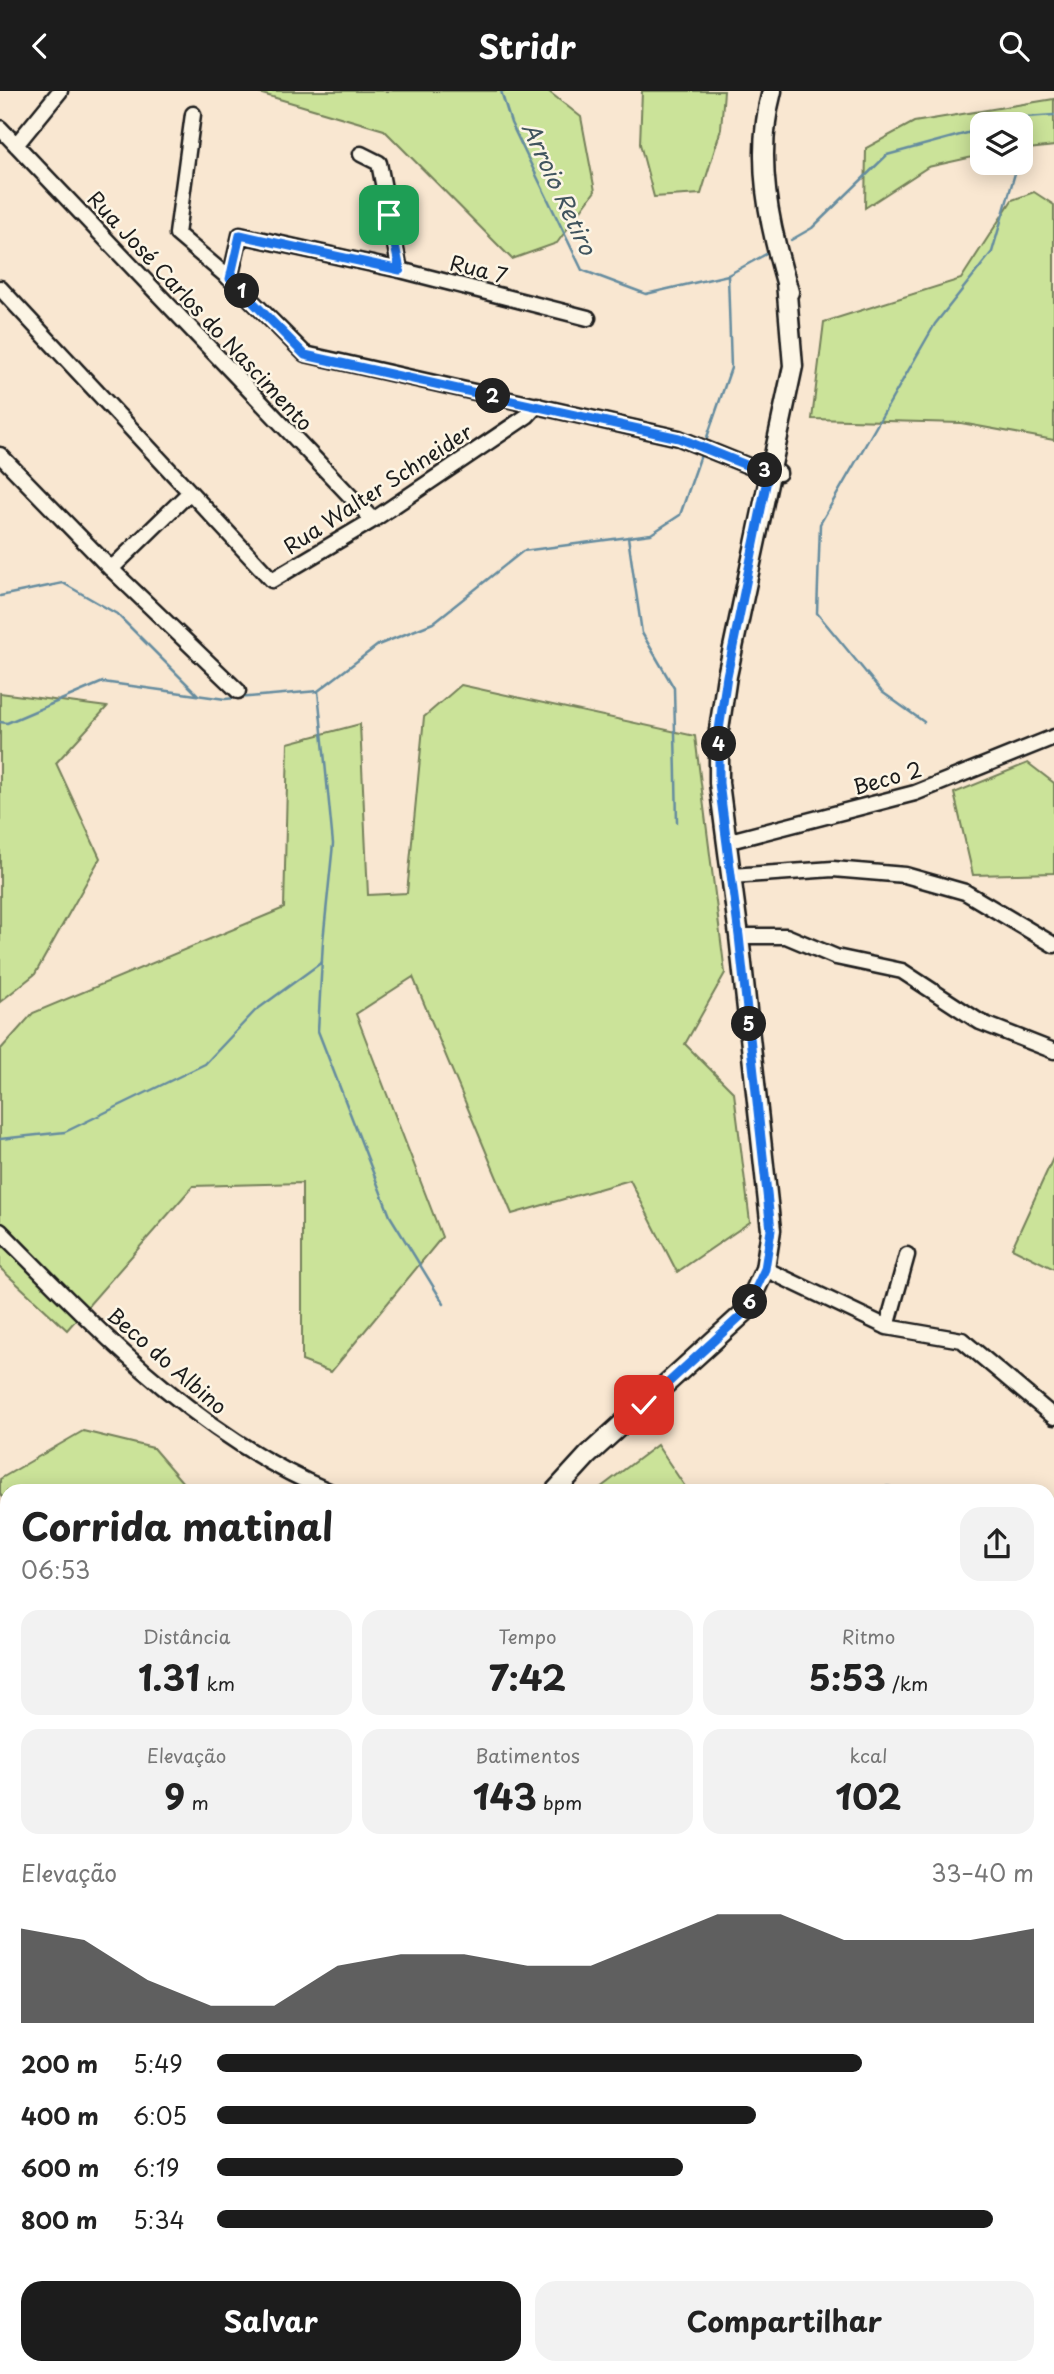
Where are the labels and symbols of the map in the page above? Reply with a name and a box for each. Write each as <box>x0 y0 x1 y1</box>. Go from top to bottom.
water label: Arroio Retiro <box>514 116 607 261</box>
street label: Rua José Carlos do Nascimento <box>81 183 321 437</box>
pin <box>359 185 419 245</box>
street label: Rua 7 <box>447 245 511 291</box>
pin: 1 <box>224 273 260 309</box>
pin: 2 <box>476 379 510 413</box>
street label: Rua Walter Schneider <box>276 415 478 561</box>
pin: 3 <box>748 453 782 487</box>
pin: 4 <box>702 727 736 761</box>
street label: Beco 2 <box>849 752 925 802</box>
pin: 5 <box>732 1007 766 1041</box>
pin: 6 <box>732 1285 768 1319</box>
street label: Beco do Albino <box>101 1299 235 1421</box>
pin <box>614 1375 674 1435</box>

